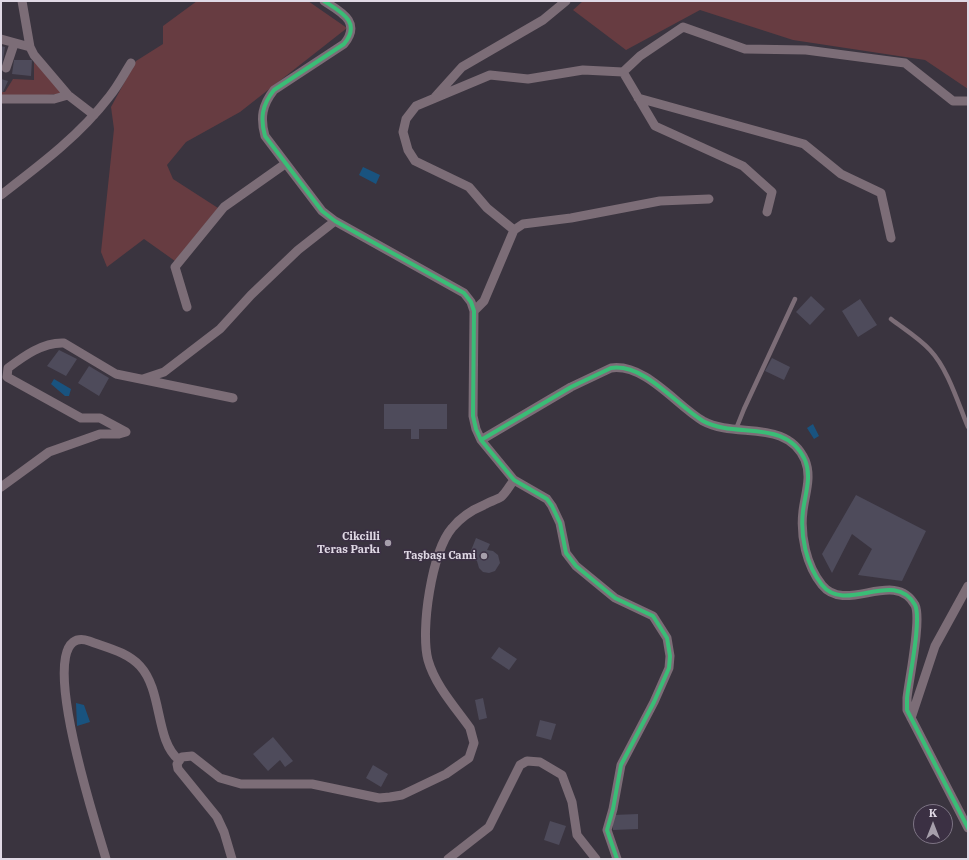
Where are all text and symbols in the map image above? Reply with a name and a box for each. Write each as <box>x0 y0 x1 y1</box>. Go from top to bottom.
place label: Cikcilli Teras Parkı <box>317 530 380 556</box>
marker: Cikcilli Teras Parkı <box>383 538 393 548</box>
place label: Taşbaşı Cami <box>404 549 476 563</box>
marker: Taşbaşı Cami <box>479 551 489 561</box>
north arrow <box>913 804 953 844</box>
text: K <box>929 806 937 820</box>

